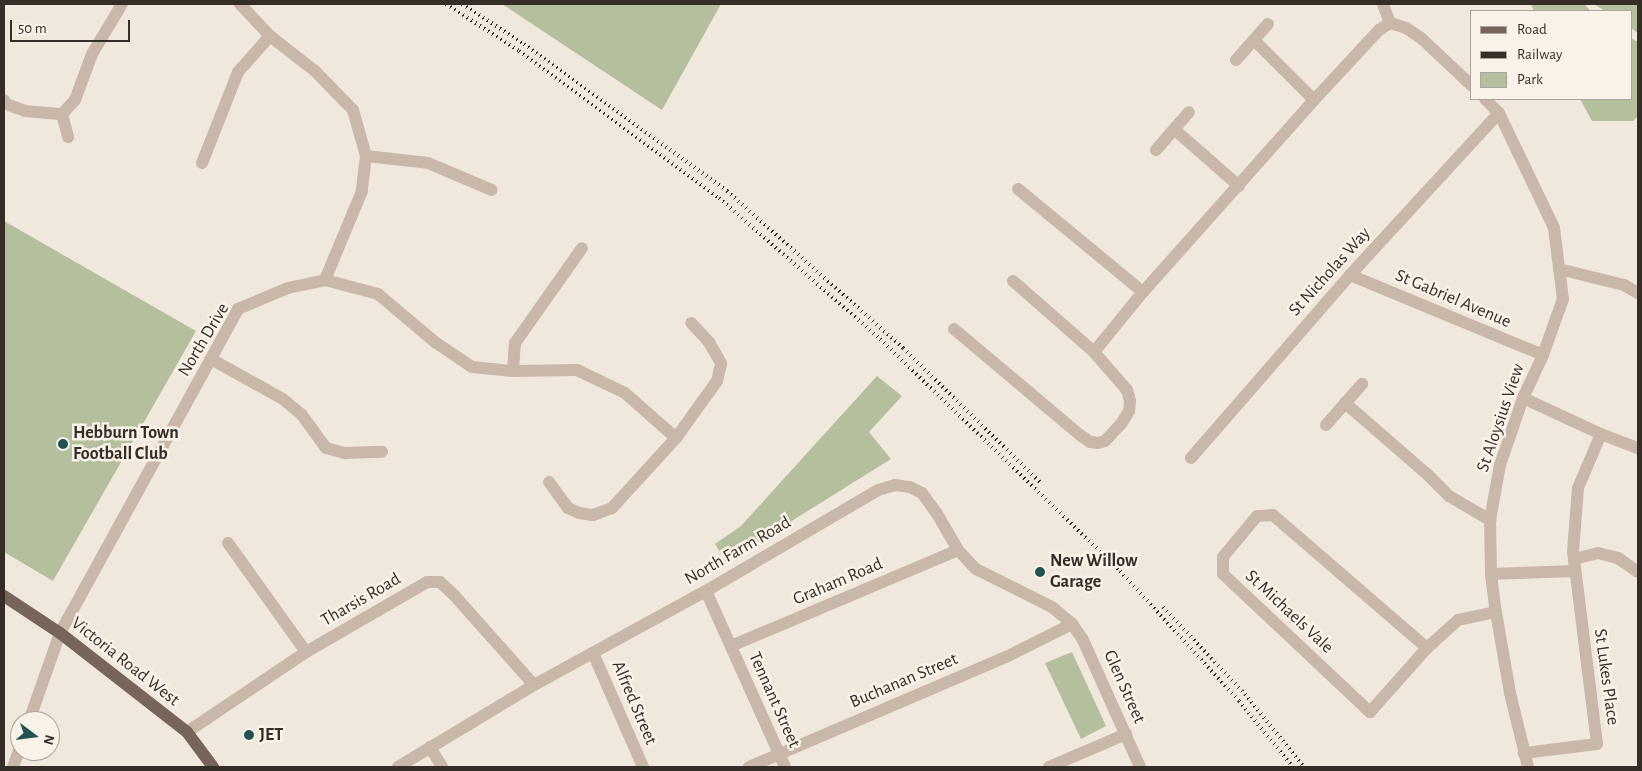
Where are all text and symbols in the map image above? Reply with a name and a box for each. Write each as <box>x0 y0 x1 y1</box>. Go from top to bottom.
scale bar <box>12 10 132 42</box>
legend <box>1470 10 1632 100</box>
text: 50 m <box>18 21 47 36</box>
text: Road <box>1517 22 1547 37</box>
text: Railway <box>1517 47 1562 62</box>
text: Park <box>1517 72 1543 87</box>
street label: St Nicholas Way <box>1284 223 1376 321</box>
street label: St Gabriel Avenue <box>1392 265 1514 333</box>
street label: North Drive <box>174 299 234 381</box>
street label: St Aloysius View <box>1472 361 1530 475</box>
place label: Hebburn Town Football Club <box>73 423 179 466</box>
marker: Hebburn Town Football Club <box>57 438 69 450</box>
street label: North Farm Road <box>681 512 795 590</box>
place label: New Willow Garage <box>1050 551 1138 594</box>
street label: Graham Road <box>790 553 886 611</box>
marker: New Willow Garage <box>1034 566 1046 578</box>
street label: St Michaels Vale <box>1240 566 1338 658</box>
street label: Tharsis Road <box>317 569 405 631</box>
street label: Victoria Road West <box>66 613 184 711</box>
street label: St Lukes Place <box>1589 627 1623 727</box>
street label: Glen Street <box>1098 647 1150 727</box>
street label: Tennant Street <box>743 649 805 751</box>
street label: Buchanan Street <box>847 649 961 713</box>
street label: Alfred Street <box>607 658 661 748</box>
north arrow <box>10 711 60 761</box>
place label: JET <box>259 724 283 746</box>
marker: JET <box>243 729 255 741</box>
text: N <box>41 733 57 746</box>

